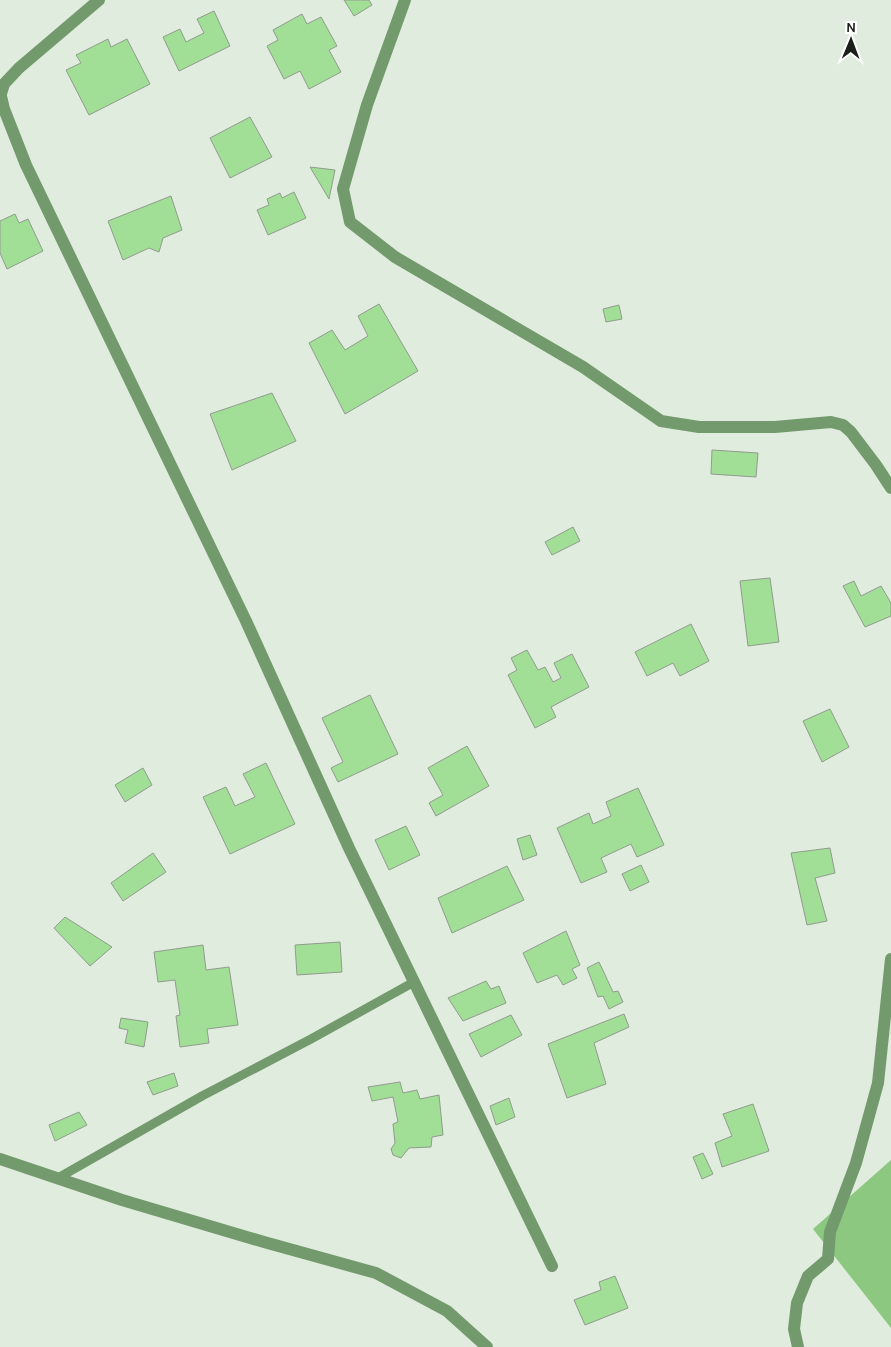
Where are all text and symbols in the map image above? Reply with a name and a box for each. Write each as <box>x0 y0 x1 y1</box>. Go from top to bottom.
north arrow <box>826 15 876 65</box>
text: N <box>846 19 856 36</box>

